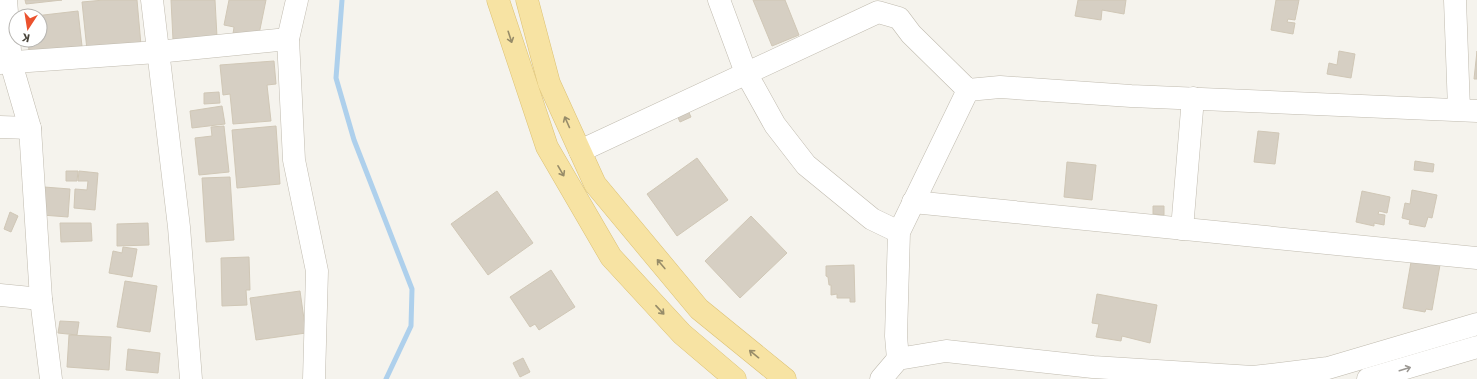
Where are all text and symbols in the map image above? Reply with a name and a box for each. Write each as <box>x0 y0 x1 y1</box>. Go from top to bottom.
north arrow <box>8 8 48 48</box>
text: K <box>20 31 31 45</box>
one-way arrow <box>507 31 515 43</box>
one-way arrow <box>563 117 570 129</box>
one-way arrow <box>557 165 565 177</box>
one-way arrow <box>657 259 666 270</box>
one-way arrow <box>656 305 665 316</box>
one-way arrow <box>749 350 760 359</box>
one-way arrow <box>1399 365 1412 372</box>

